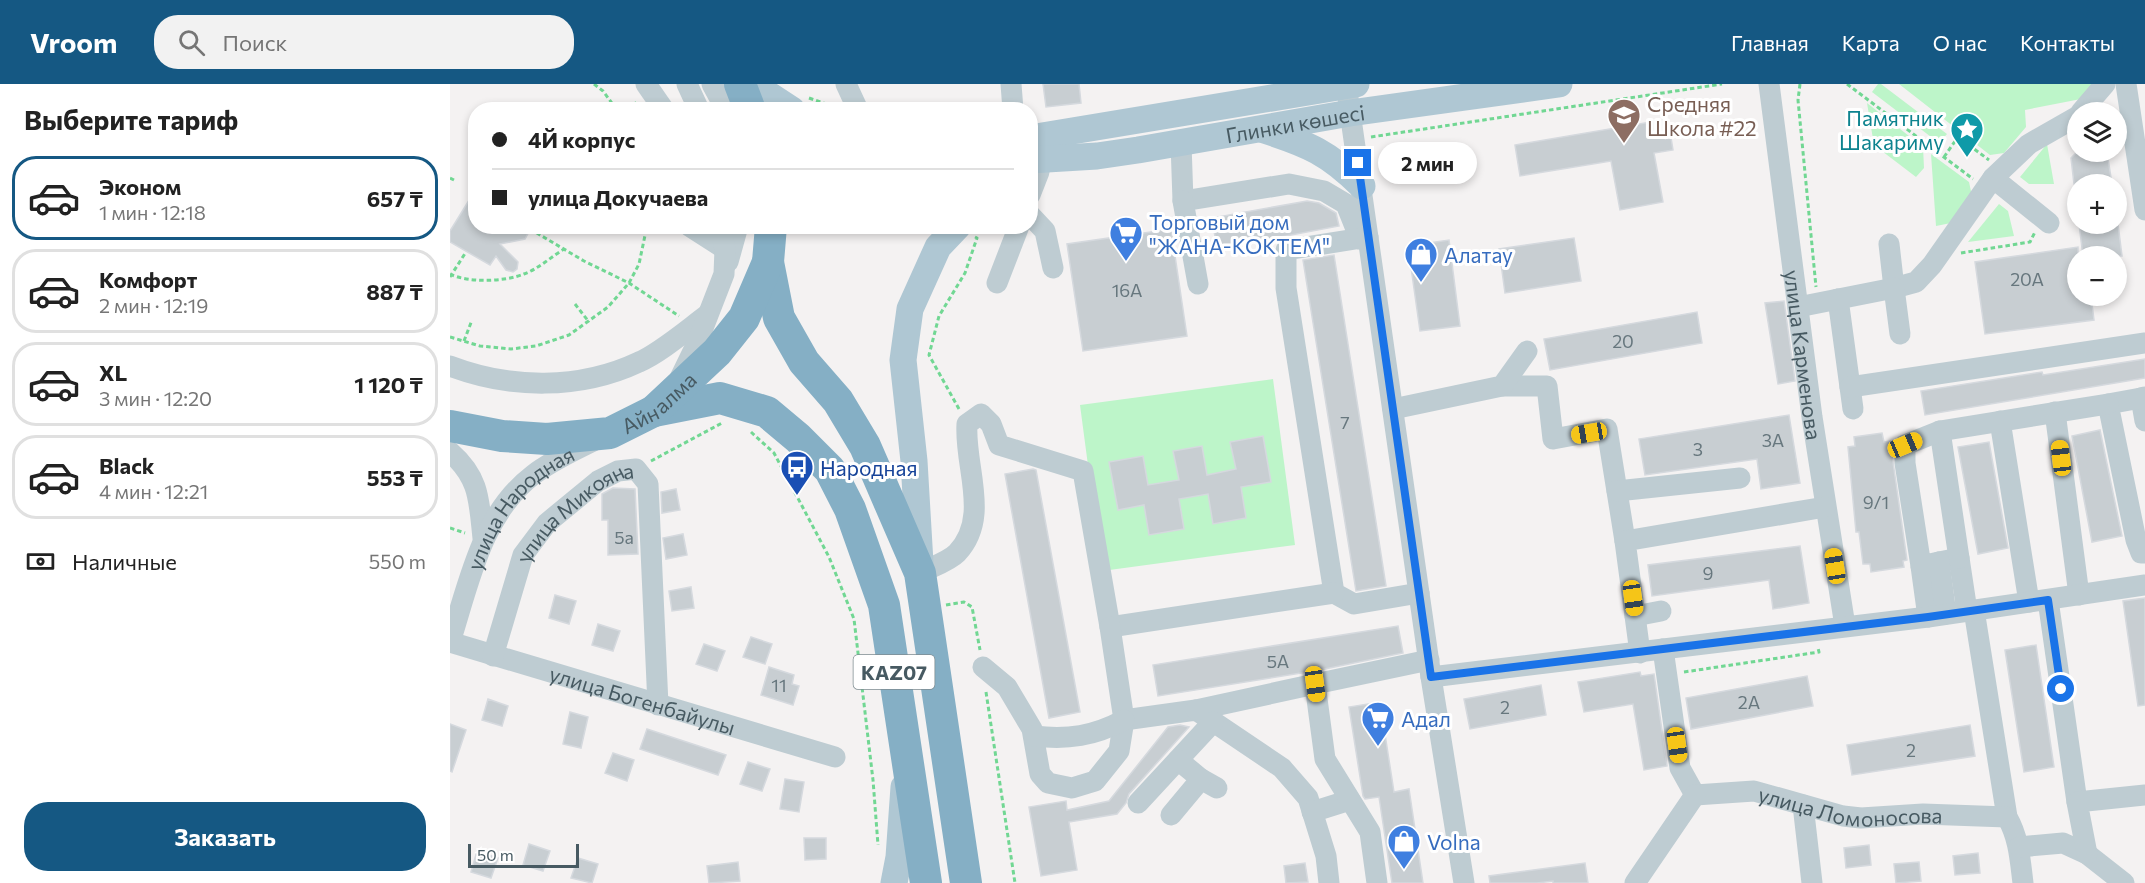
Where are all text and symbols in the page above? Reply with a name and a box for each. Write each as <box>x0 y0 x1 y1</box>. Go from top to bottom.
search box <box>154 15 574 69</box>
text: Vroom <box>30 25 118 59</box>
icon: search <box>175 26 208 59</box>
text: Поиск <box>223 29 287 56</box>
text: Главная <box>1731 30 1809 55</box>
text: Карта <box>1842 30 1900 55</box>
text: О нас <box>1933 30 1987 55</box>
text: Контакты <box>2020 30 2115 55</box>
place label: Средняя Школа #22 <box>1647 91 1757 140</box>
school or university icon: Средняя Школа #22 <box>1606 97 1642 144</box>
street label: Глинки көшесі <box>1224 99 1366 147</box>
map controls <box>2067 102 2127 306</box>
button: layers <box>2067 102 2127 162</box>
text: Выберите тариф <box>24 103 238 136</box>
place label: Памятник Шакариму <box>1839 105 1944 154</box>
place icon: Памятник Шакариму <box>1949 111 1985 158</box>
text: 4Й корпус <box>528 126 635 153</box>
callout: 2 мин <box>1379 142 1478 184</box>
route end <box>1344 149 1371 176</box>
text: 2 мин <box>1401 151 1454 175</box>
icon: car <box>27 171 81 225</box>
text: Эконом <box>99 173 181 200</box>
button: + <box>2067 174 2127 234</box>
text: улица Докучаева <box>528 184 708 211</box>
text: 657 ₸ <box>367 185 423 212</box>
text: 1 мин · 12:18 <box>99 200 206 224</box>
place label: Торговый дом "ЖАНА-КОКТЕМ" <box>1149 209 1330 258</box>
supermarket icon: Торговый дом "ЖАНА-КОКТЕМ" <box>1108 215 1144 262</box>
shop icon: Алатау <box>1403 236 1439 283</box>
place label: Алатау <box>1444 242 1513 267</box>
button: − <box>2067 246 2127 306</box>
icon: car <box>27 264 81 318</box>
text: Комфорт <box>99 266 197 293</box>
street label: улица Карменова <box>1781 268 1828 442</box>
house number: 20А <box>2010 268 2044 290</box>
text: 887 ₸ <box>366 278 423 305</box>
house number: 16А <box>1112 279 1142 301</box>
text: 2 мин · 12:19 <box>99 293 208 317</box>
house number: 20 <box>1612 330 1634 352</box>
icon: car <box>27 357 81 411</box>
text: XL <box>99 359 127 386</box>
street label: Айналма <box>617 366 701 438</box>
text: 1 120 ₸ <box>354 371 423 398</box>
text: 3 мин · 12:20 <box>99 386 212 410</box>
house number: 7 <box>1340 411 1350 433</box>
car <box>1570 421 1608 445</box>
house number: 3А <box>1762 429 1784 451</box>
car <box>1885 430 1925 460</box>
house number: 3 <box>1693 438 1703 460</box>
car <box>2050 439 2072 477</box>
street label: улица Народная <box>461 440 578 573</box>
bus stop icon: Народная <box>779 449 815 496</box>
icon: car <box>27 450 81 504</box>
text: Black <box>99 452 154 479</box>
place label: Народная <box>820 455 917 480</box>
street label: улица Микояна <box>509 457 635 565</box>
text: 553 ₸ <box>367 464 423 491</box>
text: 4 мин · 12:21 <box>99 479 208 503</box>
house number: 9/1 <box>1863 491 1889 513</box>
house number: 5а <box>614 526 634 548</box>
icon: cash <box>24 545 57 578</box>
car <box>1823 547 1847 585</box>
text: Наличные <box>72 548 177 575</box>
text: 550 m <box>369 549 426 573</box>
house number: 9 <box>1703 562 1713 584</box>
car <box>1622 579 1644 617</box>
house number: 5А <box>1267 650 1289 672</box>
road number: KAZ07 <box>854 655 934 689</box>
street label: улица Богенбайулы <box>547 660 738 739</box>
car <box>1304 665 1326 703</box>
house number: 11 <box>771 674 787 696</box>
route start <box>2047 675 2074 702</box>
house number: 2А <box>1738 691 1760 713</box>
house number: 2 <box>1500 696 1510 718</box>
supermarket icon: Адал <box>1360 700 1396 747</box>
place label: Адал <box>1401 706 1451 731</box>
car <box>1666 726 1688 764</box>
house number: 2 <box>1906 739 1916 761</box>
street label: улица Ломоносова <box>1756 780 1943 830</box>
button: Заказать <box>24 802 426 871</box>
shop icon: Volna <box>1386 823 1422 870</box>
place label: Volna <box>1427 829 1481 854</box>
scale bar <box>468 841 579 868</box>
text: 50 m <box>477 845 514 864</box>

